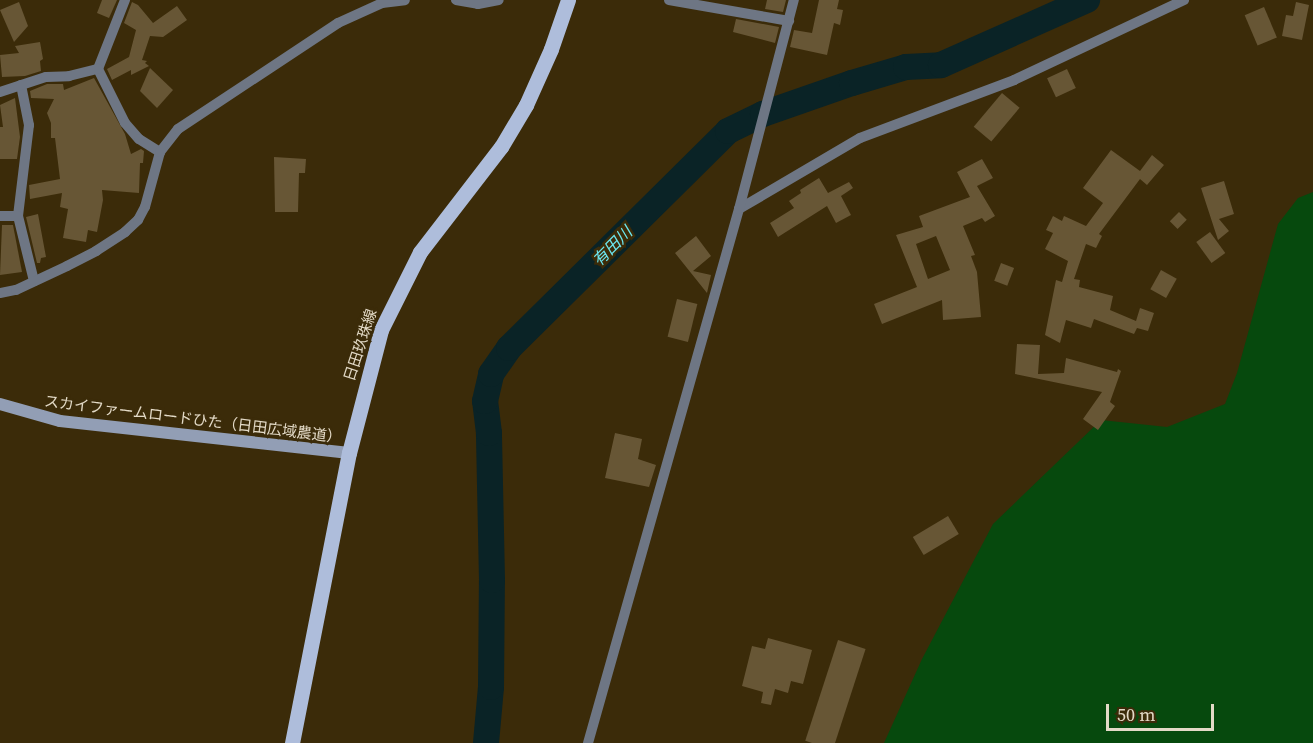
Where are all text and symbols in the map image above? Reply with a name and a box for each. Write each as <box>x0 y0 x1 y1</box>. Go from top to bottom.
water label: 有田川 <box>588 222 636 270</box>
street label: 日田玖珠線 <box>340 307 380 383</box>
street label: スカイファームロードひた（日田広域農道） <box>43 392 343 446</box>
scale bar <box>1109 692 1217 730</box>
text: 50 m <box>1117 702 1155 727</box>

